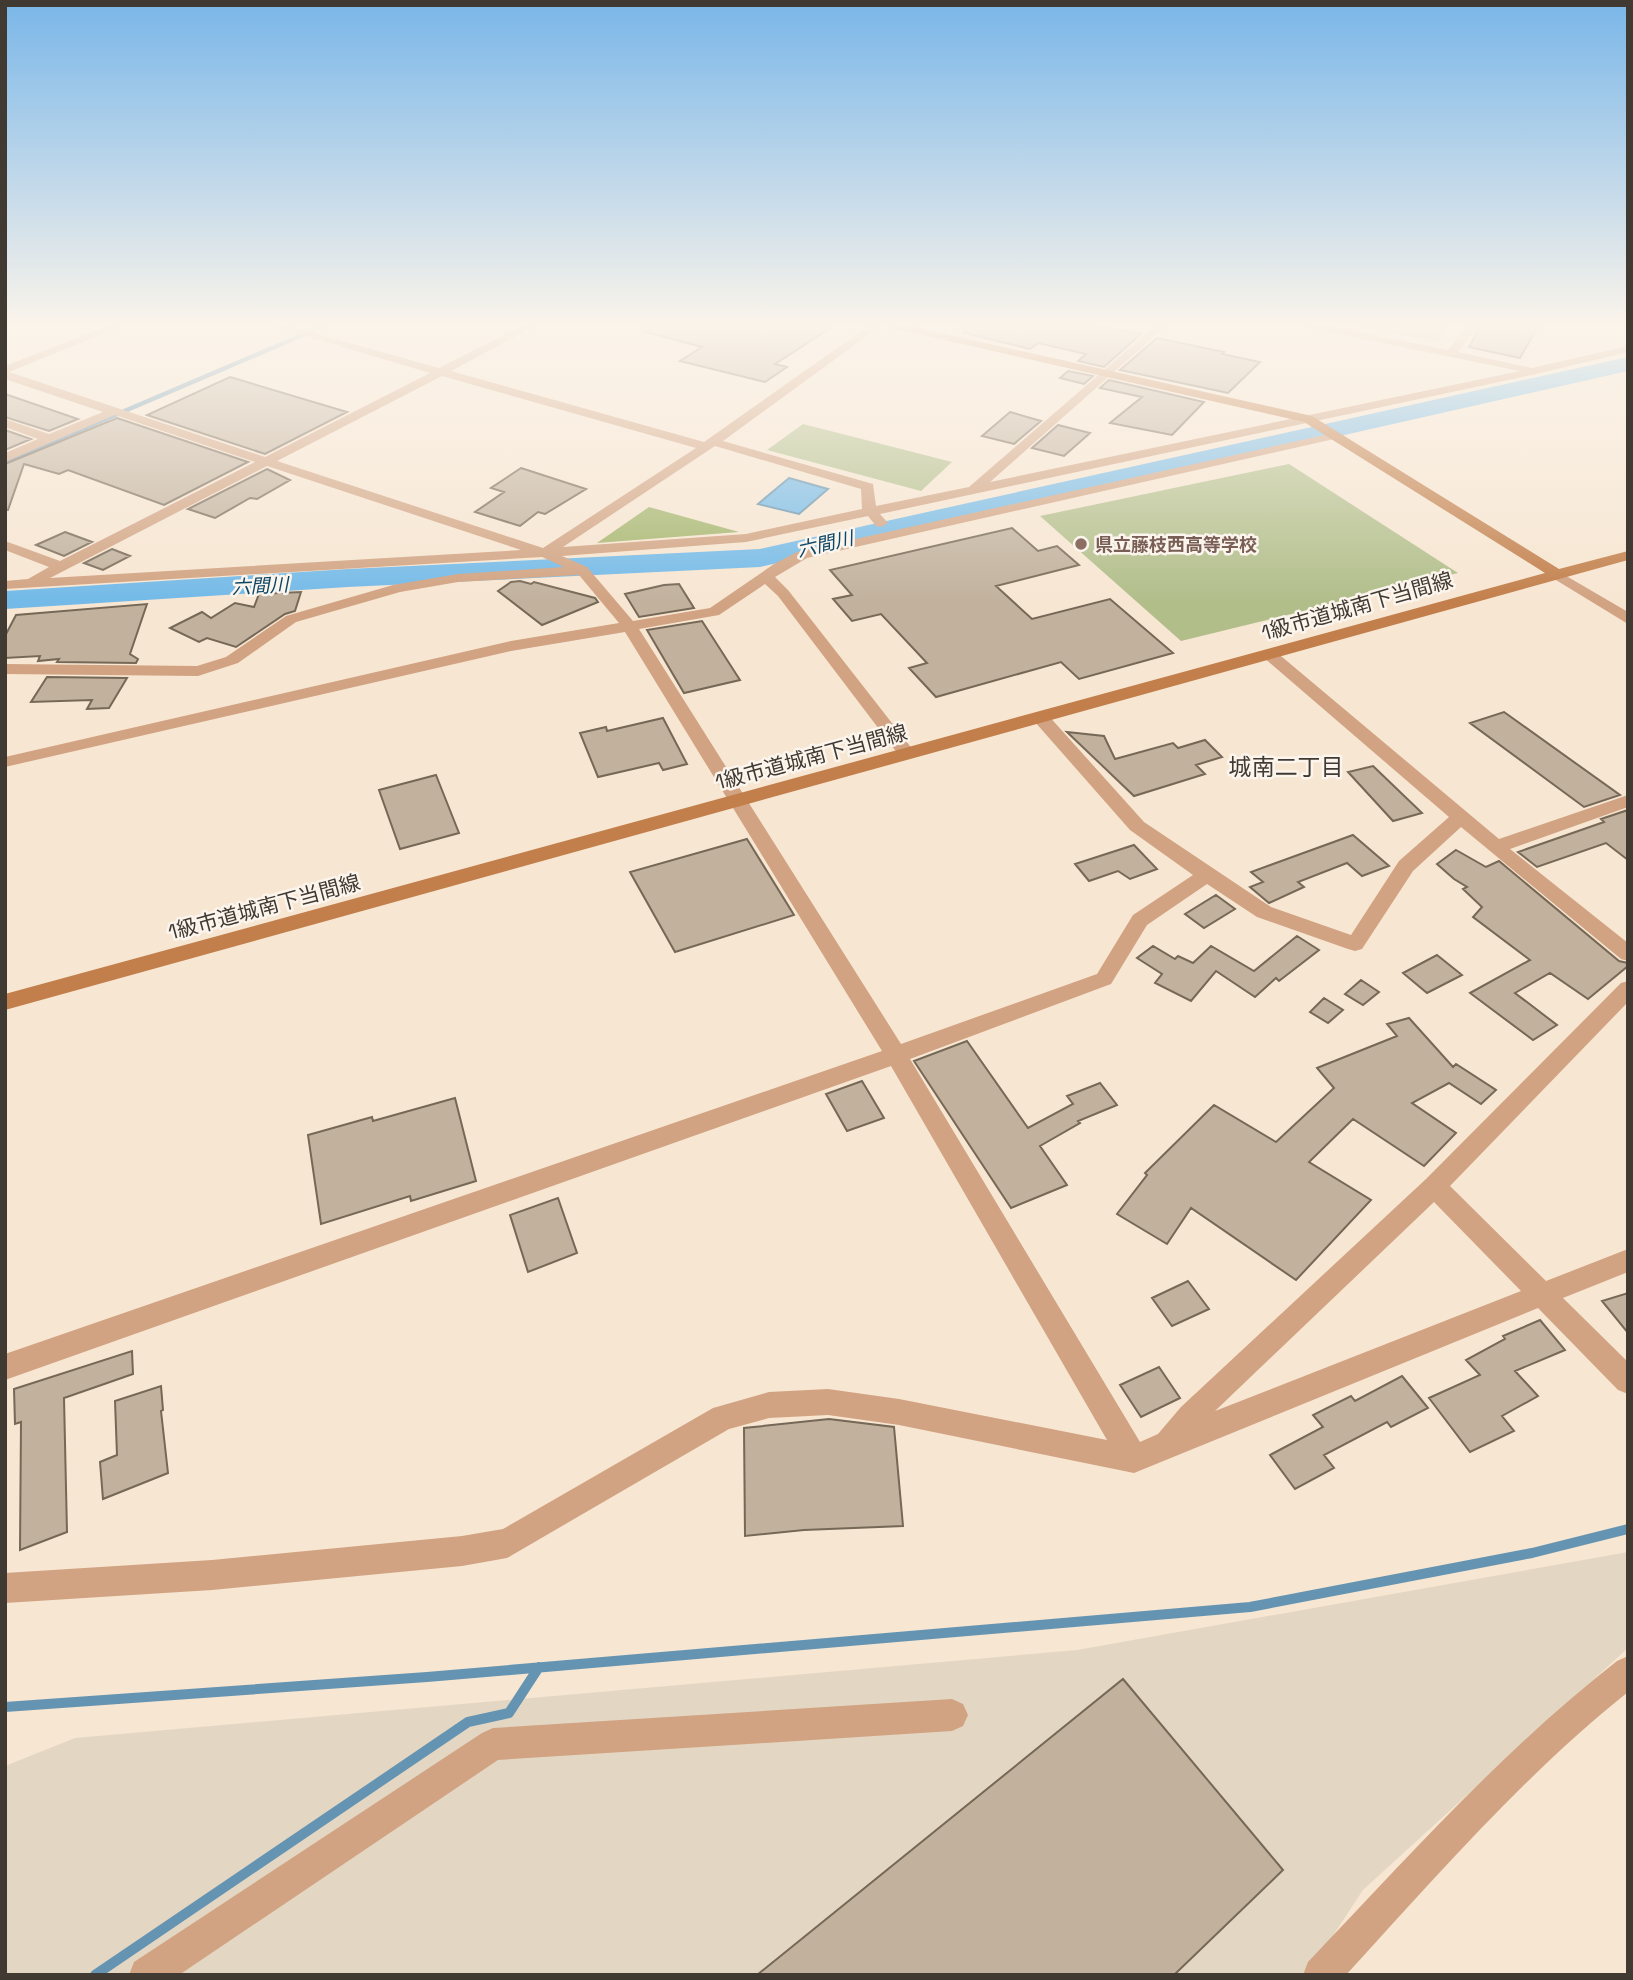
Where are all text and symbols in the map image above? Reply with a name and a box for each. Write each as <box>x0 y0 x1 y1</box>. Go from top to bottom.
water label: 六間川 <box>794 525 858 563</box>
place label: 県立藤枝西高等学校 <box>1095 533 1257 556</box>
marker: 県立藤枝西高等学校 <box>1073 536 1089 552</box>
street label: 1級市道城南下当間線 <box>1258 566 1456 646</box>
water label: 六間川 <box>231 572 291 600</box>
street label: 1級市道城南下当間線 <box>712 718 910 796</box>
district label: 城南二丁目 <box>1229 752 1344 782</box>
street label: 1級市道城南下当間線 <box>165 868 363 946</box>

